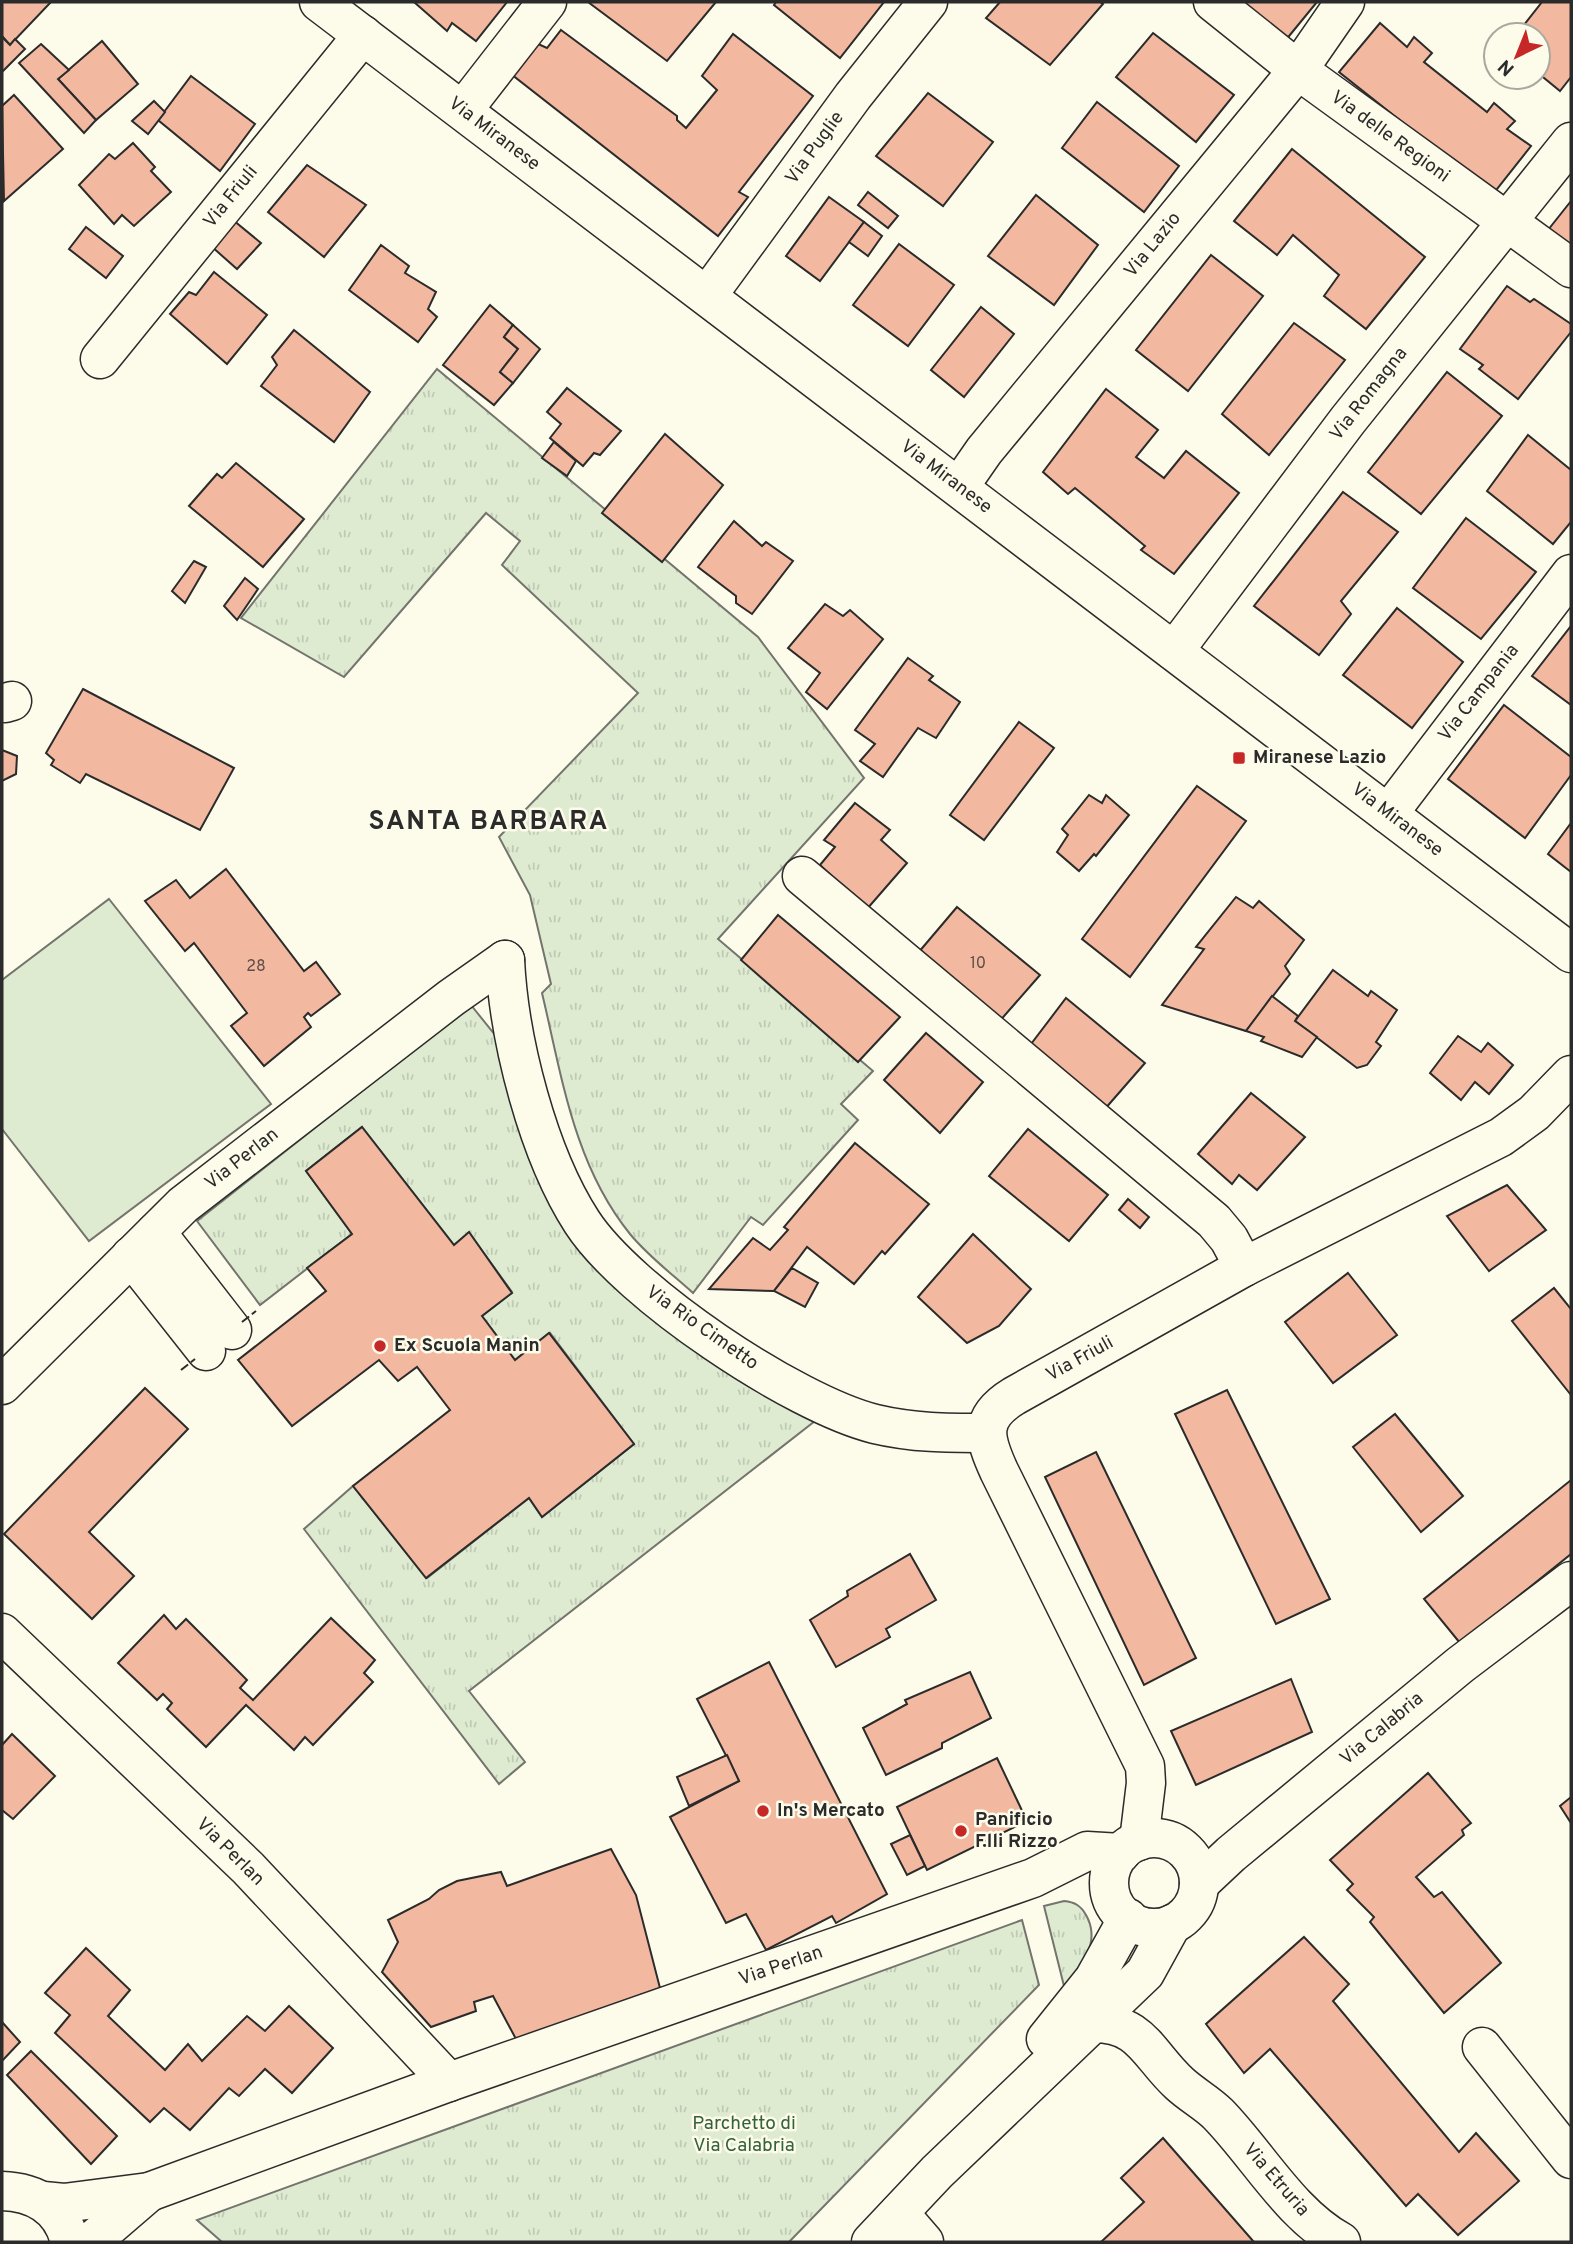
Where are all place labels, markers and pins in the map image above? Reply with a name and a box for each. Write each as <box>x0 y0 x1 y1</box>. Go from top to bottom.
place label: Miranese Lazio <box>1253 746 1386 770</box>
marker: Miranese Lazio <box>1231 750 1247 766</box>
place label: Ex Scuola Manin <box>394 1334 540 1358</box>
marker: Ex Scuola Manin <box>372 1338 388 1354</box>
place label: In's Mercato <box>777 1799 885 1823</box>
marker: In's Mercato <box>755 1803 771 1819</box>
place label: Panificio F.lli Rizzo <box>975 1808 1058 1854</box>
marker: Panificio F.lli Rizzo <box>953 1823 969 1839</box>

